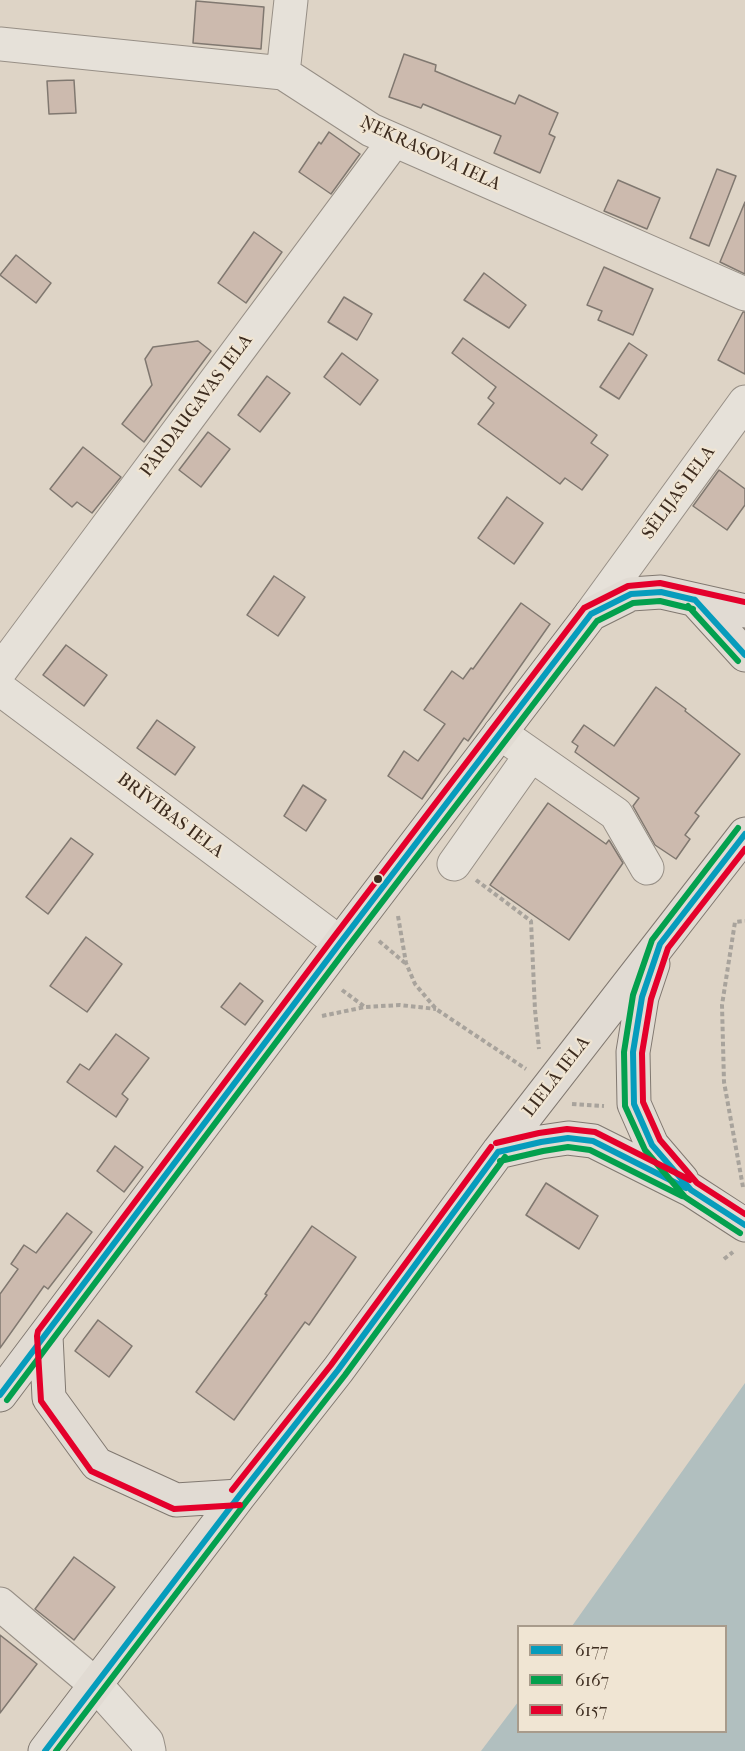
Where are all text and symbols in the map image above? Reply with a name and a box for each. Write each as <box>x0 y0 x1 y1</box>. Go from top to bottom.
street label: ŅEKRASOVA IELA <box>356 112 504 196</box>
street label: PĀRDAUGAVAS IELA <box>136 330 258 482</box>
street label: SĒLIJAS IELA <box>638 442 720 544</box>
street label: BRĪVĪBAS IELA <box>112 769 228 863</box>
unlabelled marker <box>372 873 384 885</box>
street label: LIELĀ IELA <box>519 1032 595 1122</box>
legend <box>517 1625 727 1733</box>
text: 6177 <box>575 1640 608 1661</box>
text: 6167 <box>575 1670 609 1691</box>
text: 6157 <box>575 1700 607 1721</box>

